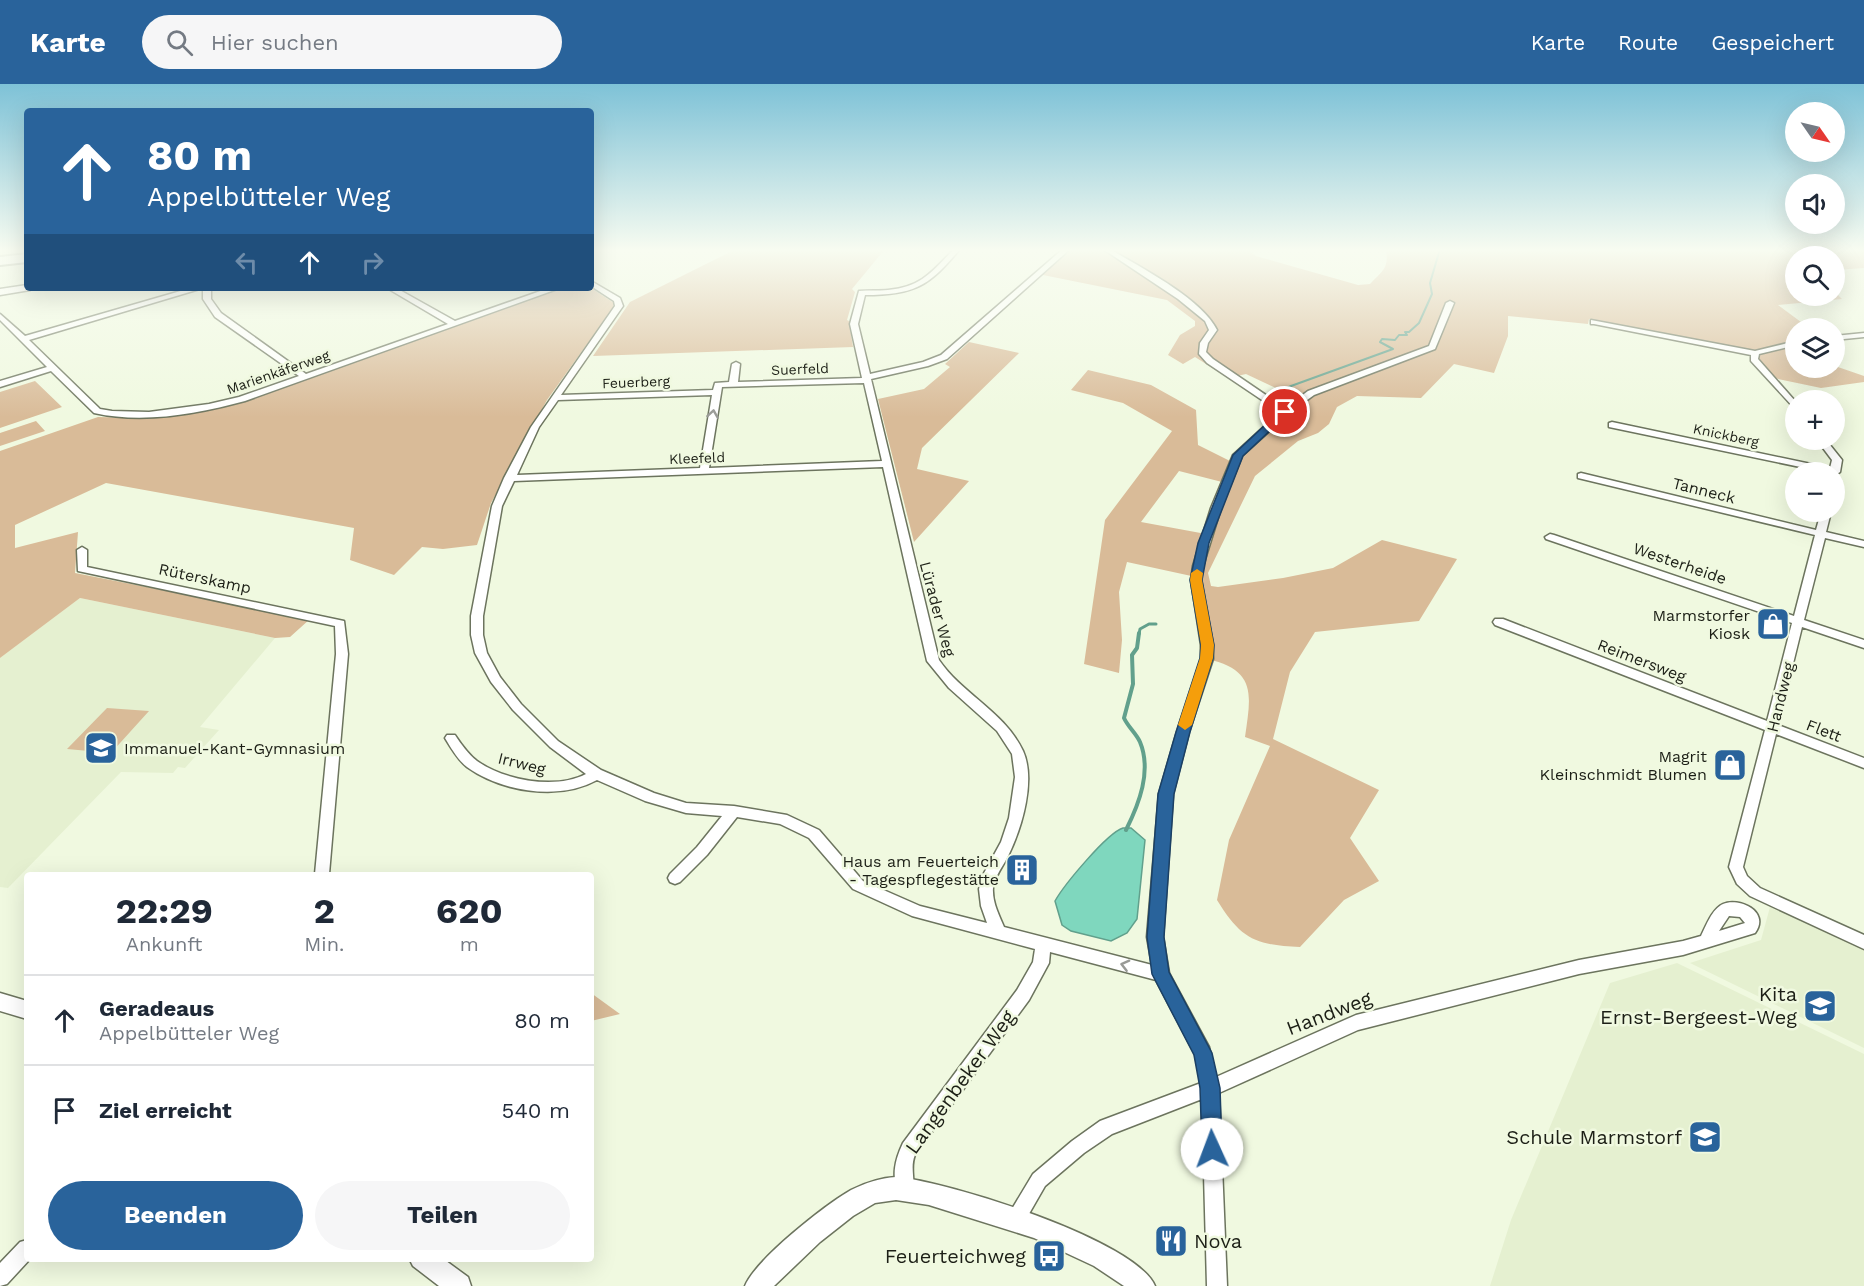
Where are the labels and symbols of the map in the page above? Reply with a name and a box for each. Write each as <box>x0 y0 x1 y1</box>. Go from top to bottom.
north arrow <box>1785 102 1845 162</box>
street label: Marienkäferweg <box>224 347 332 397</box>
street label: Suerfeld <box>771 360 829 378</box>
street label: Feuerberg <box>602 373 671 391</box>
pin <box>1259 386 1310 437</box>
one-way arrow <box>706 409 719 419</box>
street label: Knickberg <box>1692 420 1761 450</box>
street label: Kleefeld <box>669 449 725 467</box>
street label: Tanneck <box>1670 474 1737 507</box>
street label: Westerheide <box>1631 539 1729 588</box>
street label: Rüterskamp <box>157 559 253 598</box>
street label: Lürader Weg <box>916 559 959 659</box>
place label: Marmstorfer Kiosk <box>1653 606 1750 643</box>
shop icon: Marmstorfer Kiosk <box>1755 606 1791 642</box>
street label: Reimersweg <box>1595 635 1689 686</box>
street label: Handweg <box>1763 660 1798 734</box>
street label: Flett <box>1804 715 1844 746</box>
school or university icon: Immanuel-Kant-Gymnasium <box>83 730 119 766</box>
place label: Immanuel-Kant-Gymnasium <box>124 739 345 758</box>
place label: Magrit Kleinschmidt Blumen <box>1540 747 1707 784</box>
shop icon: Magrit Kleinschmidt Blumen <box>1712 747 1748 783</box>
street label: Irrweg <box>496 748 548 779</box>
place label: Haus am Feuerteich - Tagespflegestätte <box>842 852 999 889</box>
building icon: Haus am Feuerteich - Tagespflegestätte <box>1004 852 1040 888</box>
one-way arrow <box>1121 959 1131 972</box>
place label: Kita Ernst-Bergeest-Weg <box>1600 982 1797 1029</box>
street label: Handweg <box>1283 986 1375 1040</box>
school or university icon: Kita Ernst-Bergeest-Weg <box>1802 988 1838 1024</box>
street label: Langenbeker Weg <box>900 1005 1020 1158</box>
position arrow <box>1180 1117 1244 1181</box>
school or university icon: Schule Marmstorf <box>1687 1119 1723 1155</box>
place label: Schule Marmstorf <box>1506 1125 1682 1149</box>
restaurant icon: Nova <box>1153 1223 1189 1259</box>
place label: Nova <box>1194 1229 1242 1253</box>
bus stop icon: Feuerteichweg <box>1031 1238 1067 1274</box>
place label: Feuerteichweg <box>885 1244 1026 1268</box>

